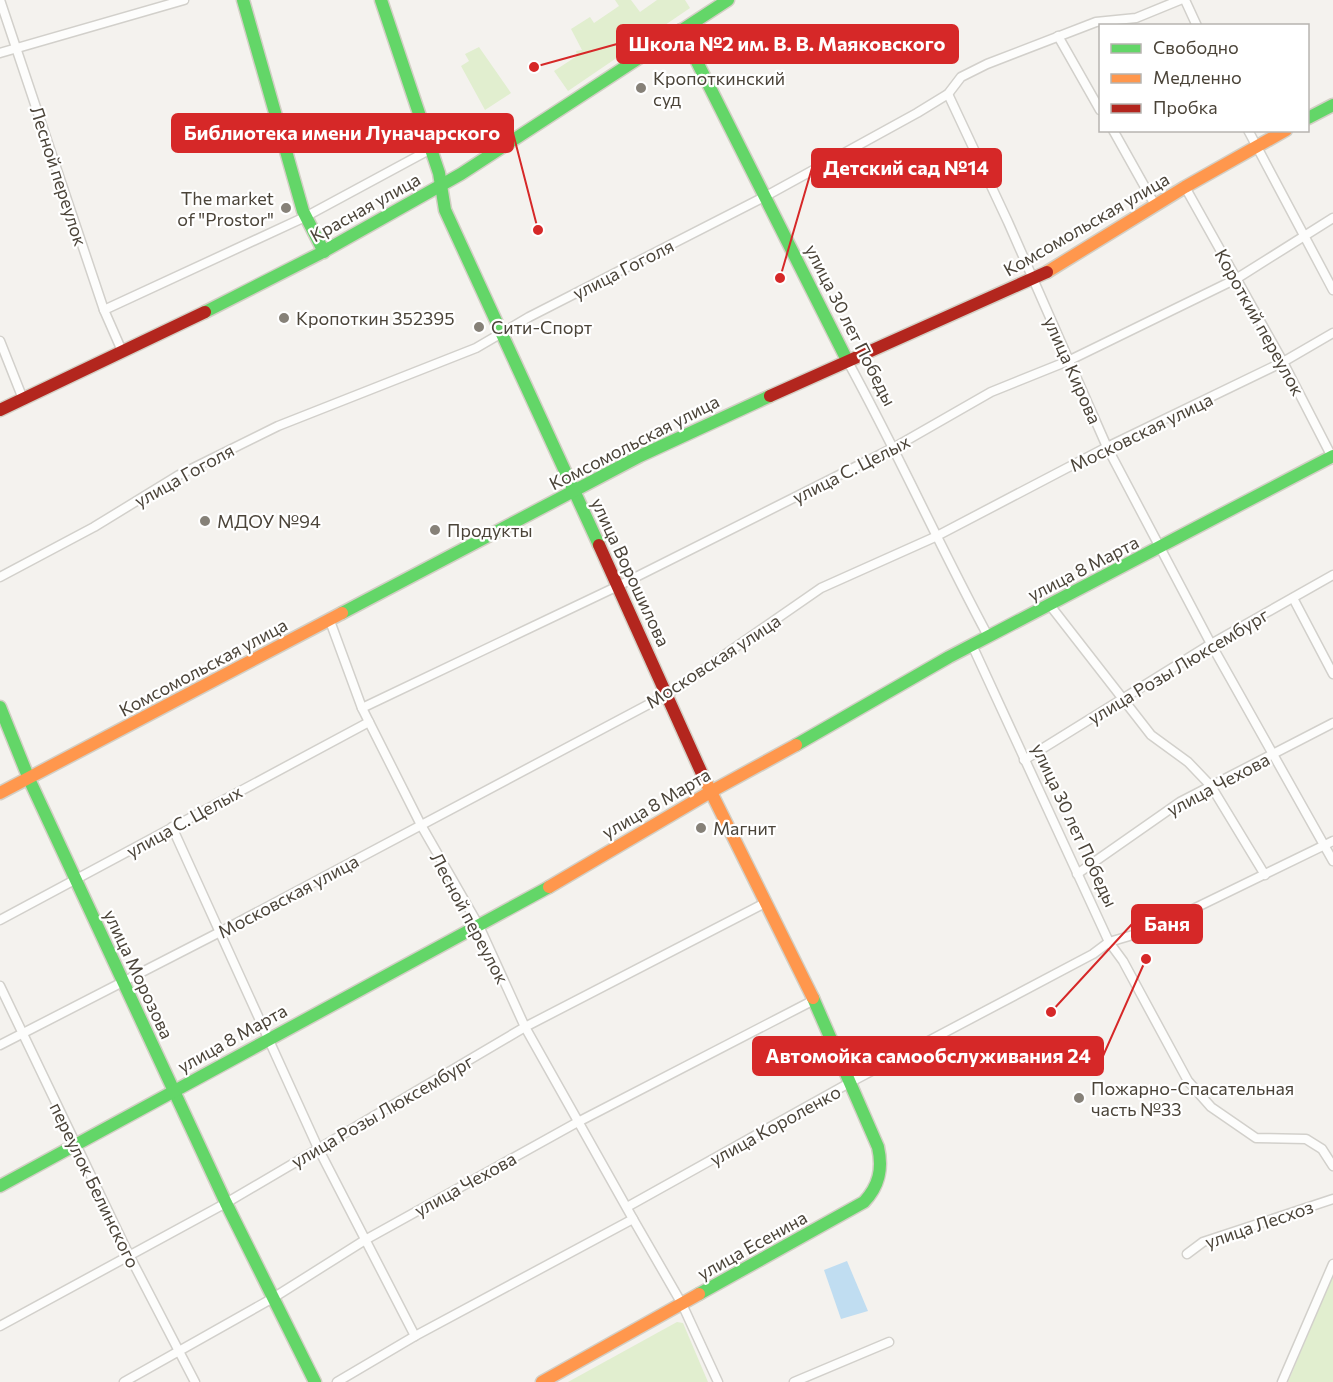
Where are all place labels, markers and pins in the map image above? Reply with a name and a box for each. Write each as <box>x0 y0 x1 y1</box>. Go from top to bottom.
callout: Школа №2 им. В. В. Маяковского <box>617 25 958 63</box>
place label: Кропоткинский суд <box>653 67 785 110</box>
marker: Кропоткинский суд <box>634 81 648 95</box>
callout: Библиотека имени Луначарского <box>172 114 513 152</box>
callout: Детский сад №14 <box>812 149 1001 187</box>
place label: The market of "Prostor" <box>177 187 274 230</box>
marker: The market of "Prostor" <box>279 201 293 215</box>
place label: Кропоткин 352395 <box>296 307 454 329</box>
marker: Кропоткин 352395 <box>277 311 291 325</box>
place label: Сити-Спорт <box>491 316 593 338</box>
marker: Сити-Спорт <box>472 320 486 334</box>
place label: МДОУ №94 <box>217 510 321 532</box>
marker: МДОУ №94 <box>198 514 212 528</box>
place label: Продукты <box>447 519 532 541</box>
marker: Продукты <box>428 523 442 537</box>
place label: Магнит <box>713 817 777 839</box>
marker: Магнит <box>694 821 708 835</box>
callout: Баня <box>1132 905 1202 943</box>
callout: Автомойка самообслуживания 24 <box>753 1037 1103 1075</box>
place label: Пожарно-Спасательная часть №33 <box>1091 1077 1294 1120</box>
marker: Пожарно-Спасательная часть №33 <box>1072 1091 1086 1105</box>

